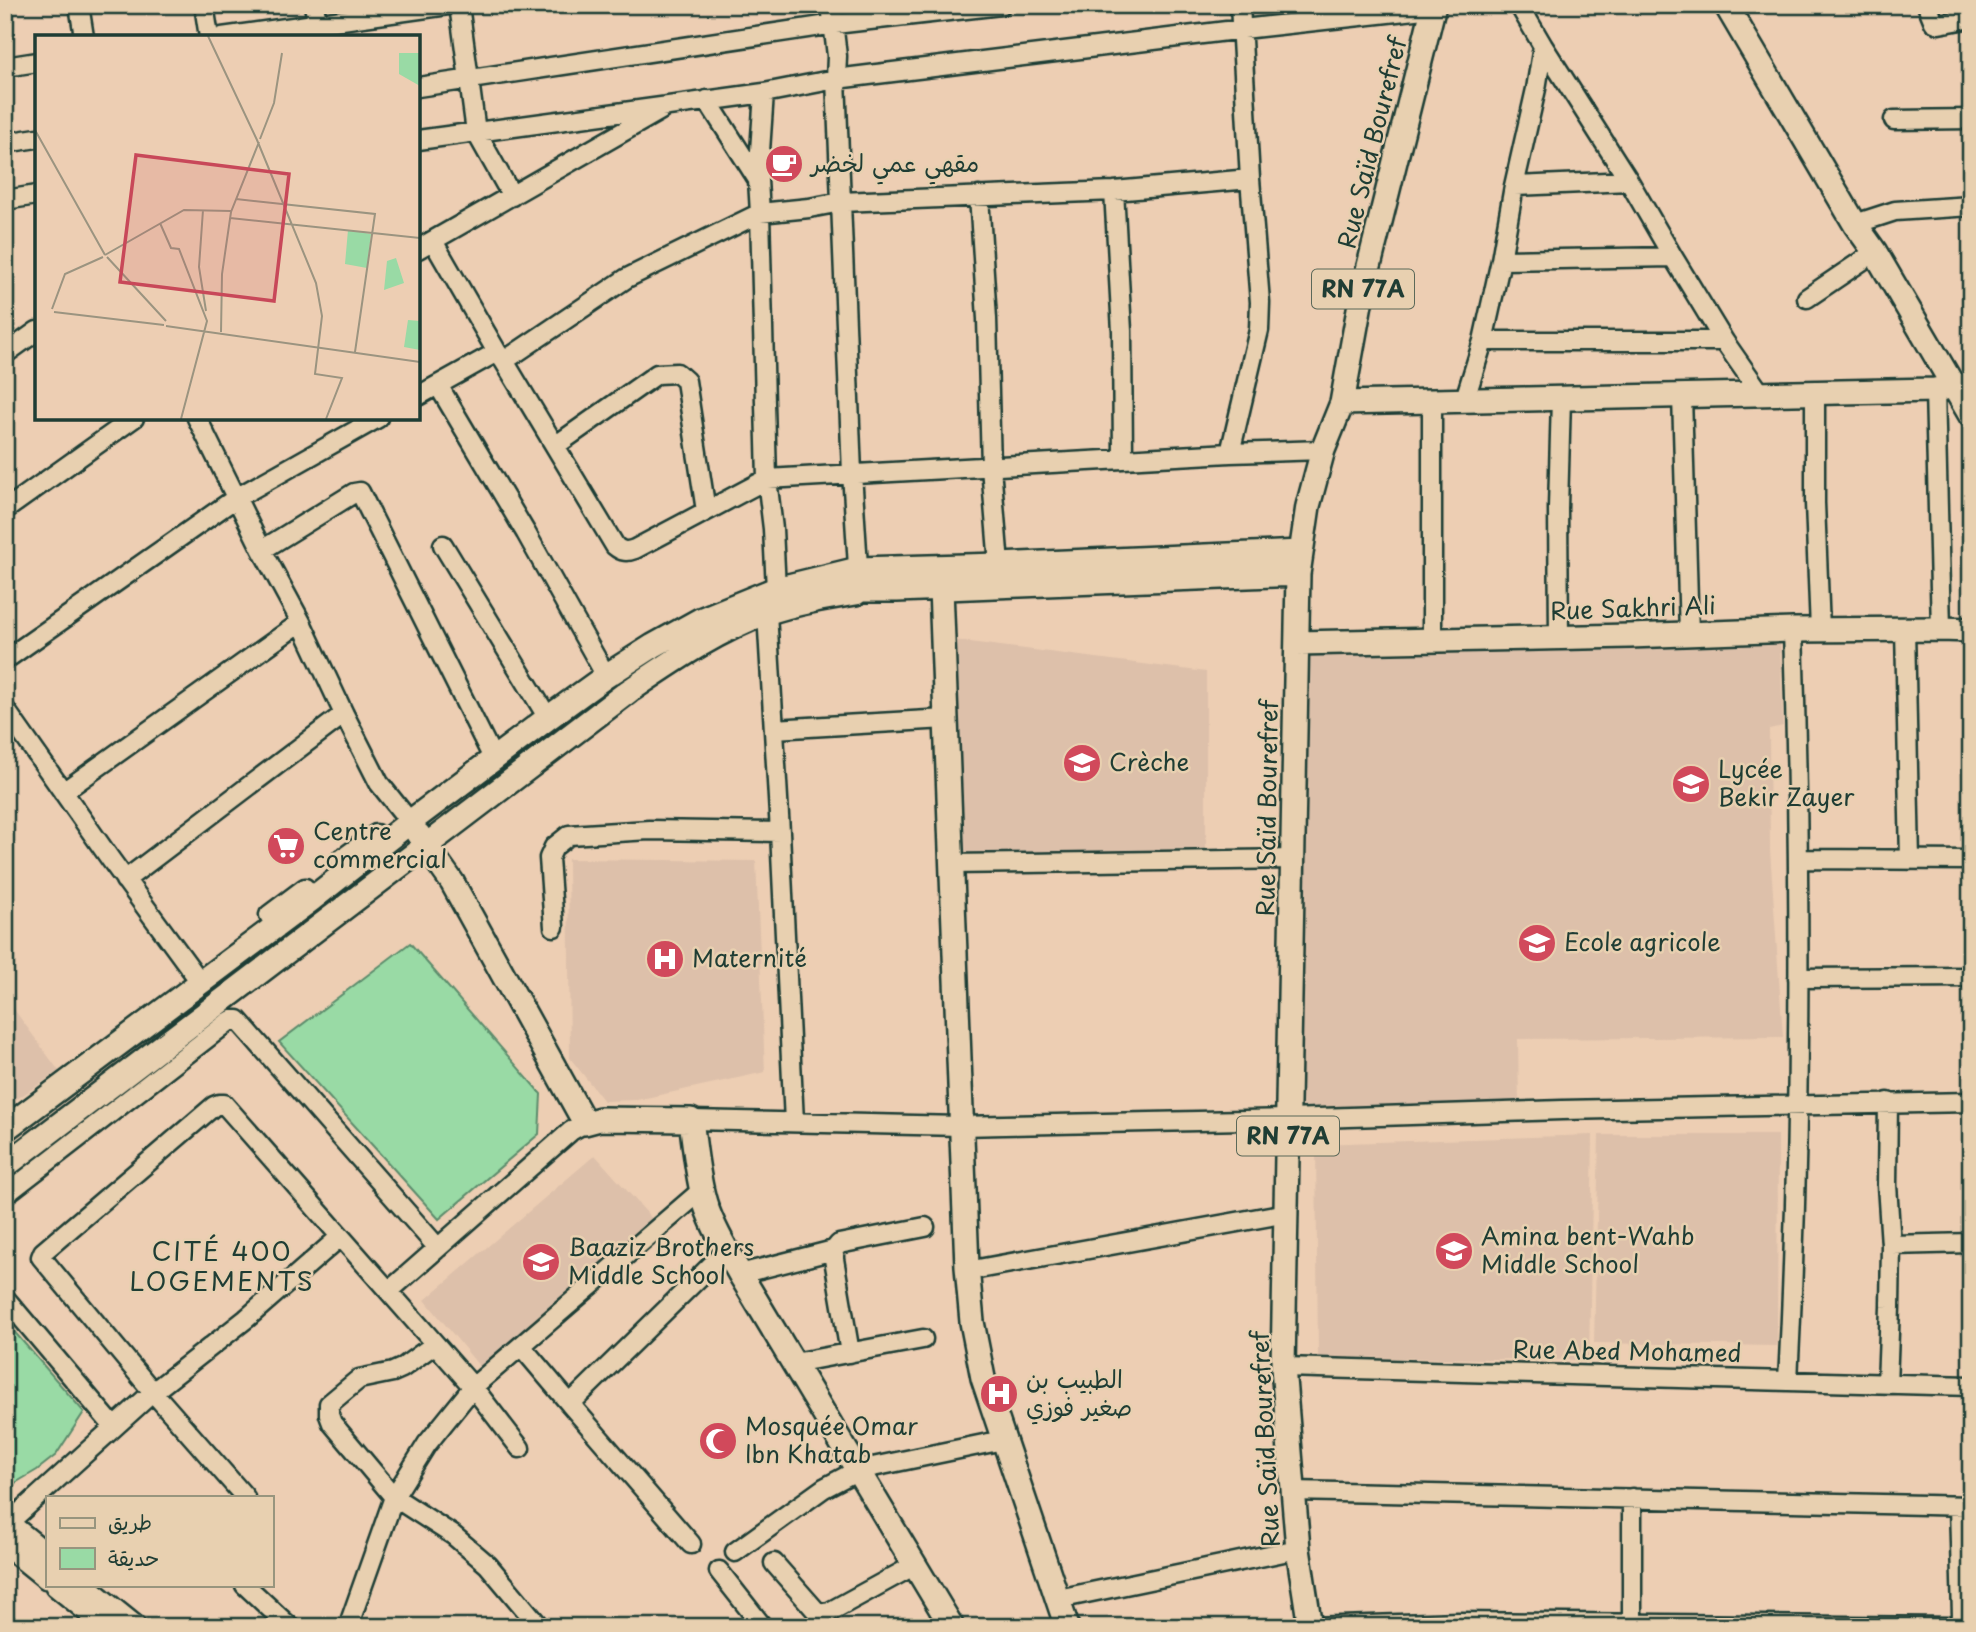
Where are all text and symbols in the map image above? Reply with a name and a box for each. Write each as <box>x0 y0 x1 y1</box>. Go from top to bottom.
street label: Rue Saïd Bourefref <box>1327 31 1415 252</box>
inset map <box>35 35 420 420</box>
cafe icon: مقهي عمي لخضر <box>763 143 805 185</box>
place label: مقهي عمي لخضر <box>809 144 979 185</box>
road number: RN 77A <box>1312 270 1414 308</box>
street label: Rue Sakhri Ali <box>1550 586 1716 628</box>
street label: Rue Saïd Bourefref <box>1246 697 1286 917</box>
school or university icon: Crèche <box>1061 742 1103 784</box>
place label: Crèche <box>1109 743 1189 779</box>
place label: Lycée Bekir Zayer <box>1718 750 1855 814</box>
school or university icon: Lycée Bekir Zayer <box>1670 763 1712 805</box>
place label: Centre commercial <box>313 812 447 876</box>
supermarket icon: Centre commercial <box>265 825 307 867</box>
school or university icon: Ecole agricole <box>1516 922 1558 964</box>
place label: Ecole agricole <box>1564 923 1721 959</box>
hospital icon: Maternité <box>644 938 686 980</box>
place label: Maternité <box>692 939 807 975</box>
road number: RN 77A <box>1237 1116 1339 1156</box>
place label: Amina bent-Wahb Middle School <box>1481 1217 1694 1281</box>
place label: Baaziz Brothers Middle School <box>568 1228 754 1292</box>
school or university icon: Amina bent-Wahb Middle School <box>1433 1230 1475 1272</box>
district label: CITÉ 400 LOGEMENTS <box>129 1231 315 1300</box>
school or university icon: Baaziz Brothers Middle School <box>520 1241 562 1283</box>
street label: Rue Saïd Bourefref <box>1240 1328 1288 1548</box>
street label: Rue Abed Mohamed <box>1512 1330 1742 1370</box>
place label: الطبيب بن صغير فوزي <box>1026 1360 1132 1425</box>
hospital icon: الطبيب بن صغير فوزي <box>978 1373 1020 1415</box>
place label: Mosquée Omar Ibn Khatab <box>745 1407 918 1471</box>
mosque icon: Mosquée Omar Ibn Khatab <box>697 1420 739 1462</box>
legend <box>46 1496 273 1586</box>
text: طريق <box>108 1505 152 1537</box>
text: حديقة <box>108 1541 159 1573</box>

